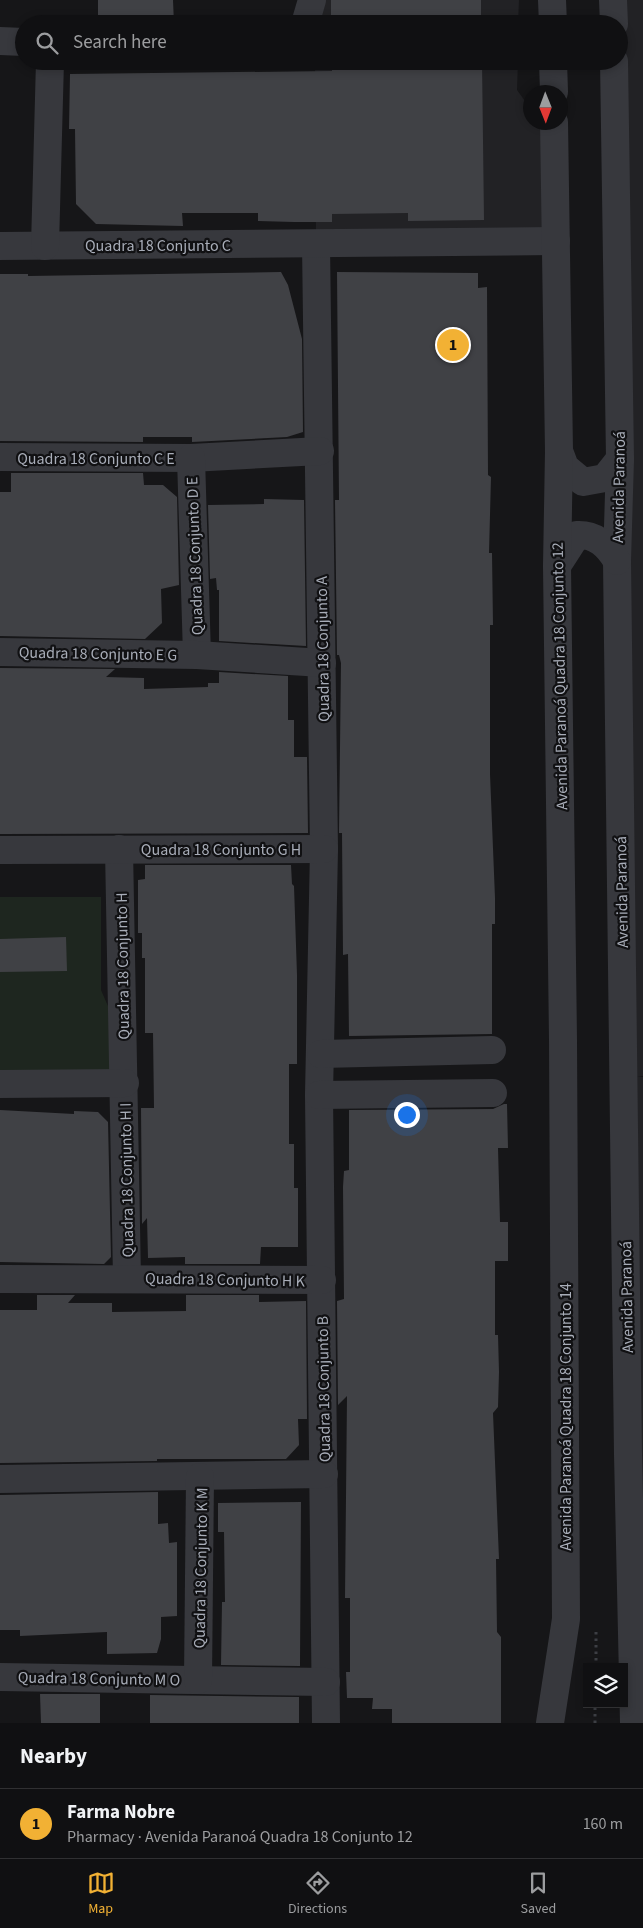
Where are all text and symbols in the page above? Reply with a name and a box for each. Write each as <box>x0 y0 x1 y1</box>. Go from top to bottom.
search box <box>15 15 628 70</box>
icon: search <box>33 29 61 57</box>
text: Search here <box>73 29 167 56</box>
north arrow <box>523 85 568 130</box>
street label: Quadra 18 Conjunto C <box>85 235 231 257</box>
pin: 1 <box>437 326 469 364</box>
street label: Avenida Paranoá <box>607 431 631 543</box>
street label: Quadra 18 Conjunto C E <box>17 448 175 470</box>
street label: Quadra 18 Conjunto D E <box>181 476 209 635</box>
street label: Avenida Paranoá Quadra 18 Conjunto 12 <box>547 542 573 810</box>
street label: Quadra 18 Conjunto A <box>311 576 335 722</box>
street label: Quadra 18 Conjunto E G <box>19 642 177 666</box>
street label: Avenida Paranoá <box>610 836 634 948</box>
street label: Quadra 18 Conjunto G H <box>141 839 301 861</box>
street label: Quadra 18 Conjunto H <box>111 892 135 1040</box>
street label: Quadra 18 Conjunto H I <box>115 1102 139 1258</box>
your location <box>394 1102 420 1128</box>
street label: Avenida Paranoá <box>615 1241 639 1353</box>
street label: Quadra 18 Conjunto H K <box>145 1268 306 1292</box>
street label: Avenida Paranoá Quadra 18 Conjunto 14 <box>555 1283 577 1551</box>
street label: Quadra 18 Conjunto B <box>312 1316 336 1462</box>
street label: Quadra 18 Conjunto K M <box>189 1487 213 1649</box>
map controls <box>583 1663 628 1708</box>
button: layers <box>583 1663 628 1708</box>
street label: Quadra 18 Conjunto M O <box>18 1667 180 1691</box>
text: Nearby <box>20 1741 87 1771</box>
text: Farma Nobre <box>67 1799 175 1826</box>
text: 1 <box>32 1813 40 1835</box>
text: 160 m <box>583 1813 623 1835</box>
text: Pharmacy · Avenida Paranoá Quadra 18 Conjunto 12 <box>67 1826 413 1848</box>
tab: Map <box>87 1869 115 1919</box>
tab: Directions <box>288 1869 347 1919</box>
tab: Saved <box>521 1869 556 1919</box>

